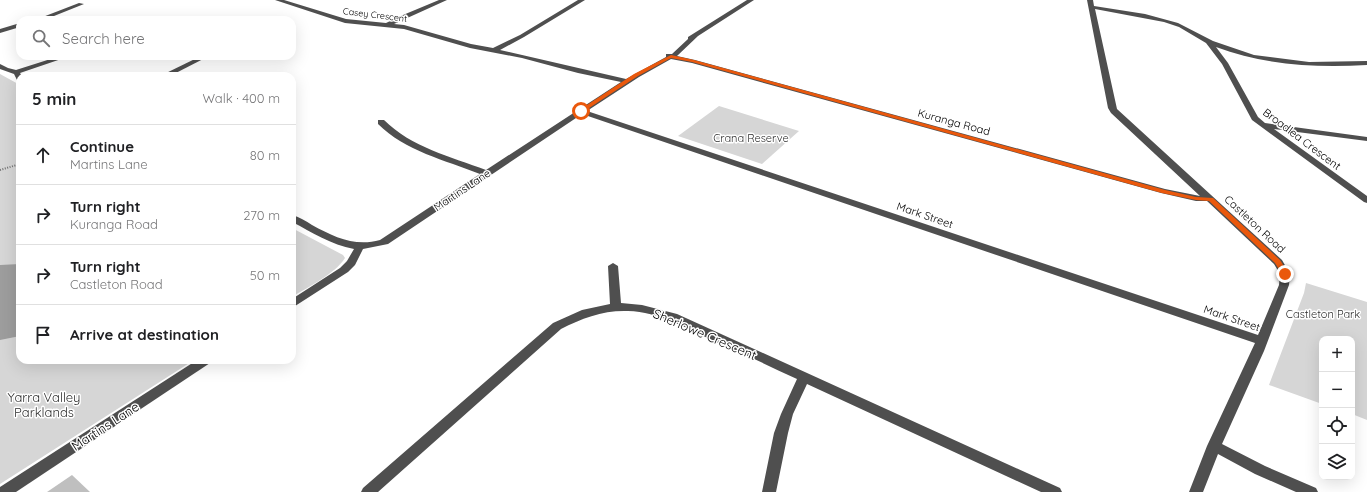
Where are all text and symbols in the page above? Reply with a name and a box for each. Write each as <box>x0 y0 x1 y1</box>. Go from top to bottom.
street label: Casey Crescent <box>342 5 408 24</box>
search box <box>16 16 296 60</box>
icon: search <box>30 27 52 49</box>
text: Search here <box>62 29 145 48</box>
text: 5 min <box>32 88 76 109</box>
text: Walk · 400 m <box>202 90 280 106</box>
route start <box>572 102 590 120</box>
street label: Broadlea Crescent <box>1260 105 1344 173</box>
street label: Kuranga Road <box>916 106 992 138</box>
park label: Crana Reserve <box>713 131 789 145</box>
text: Continue <box>70 137 134 156</box>
icon: ahead <box>32 144 54 166</box>
text: 80 m <box>250 147 280 163</box>
text: Martins Lane <box>70 156 148 172</box>
street label: Martins Lane <box>431 166 493 214</box>
street label: Castleton Road <box>1222 192 1288 256</box>
text: Turn right <box>70 197 141 216</box>
street label: Mark Street <box>895 199 955 231</box>
icon: right <box>32 204 54 226</box>
text: 270 m <box>243 207 280 223</box>
text: Kuranga Road <box>70 216 158 232</box>
text: Turn right <box>70 257 141 276</box>
icon: right <box>32 264 54 286</box>
route end <box>1276 265 1294 283</box>
text: 50 m <box>250 267 280 283</box>
text: Castleton Road <box>70 276 163 292</box>
street label: Mark Street <box>1202 302 1262 334</box>
street label: Sherlowe Crescent <box>651 305 759 363</box>
park label: Castleton Park <box>1286 307 1360 321</box>
icon: arrive <box>32 324 54 346</box>
text: Arrive at destination <box>70 325 219 344</box>
map controls <box>1319 336 1355 480</box>
button: + <box>1319 336 1355 372</box>
button: − <box>1319 372 1355 408</box>
park label: Yarra Valley Parklands <box>8 389 80 420</box>
street label: Martins Lane <box>68 398 142 454</box>
button: locate <box>1319 408 1355 444</box>
button: layers <box>1319 444 1355 480</box>

